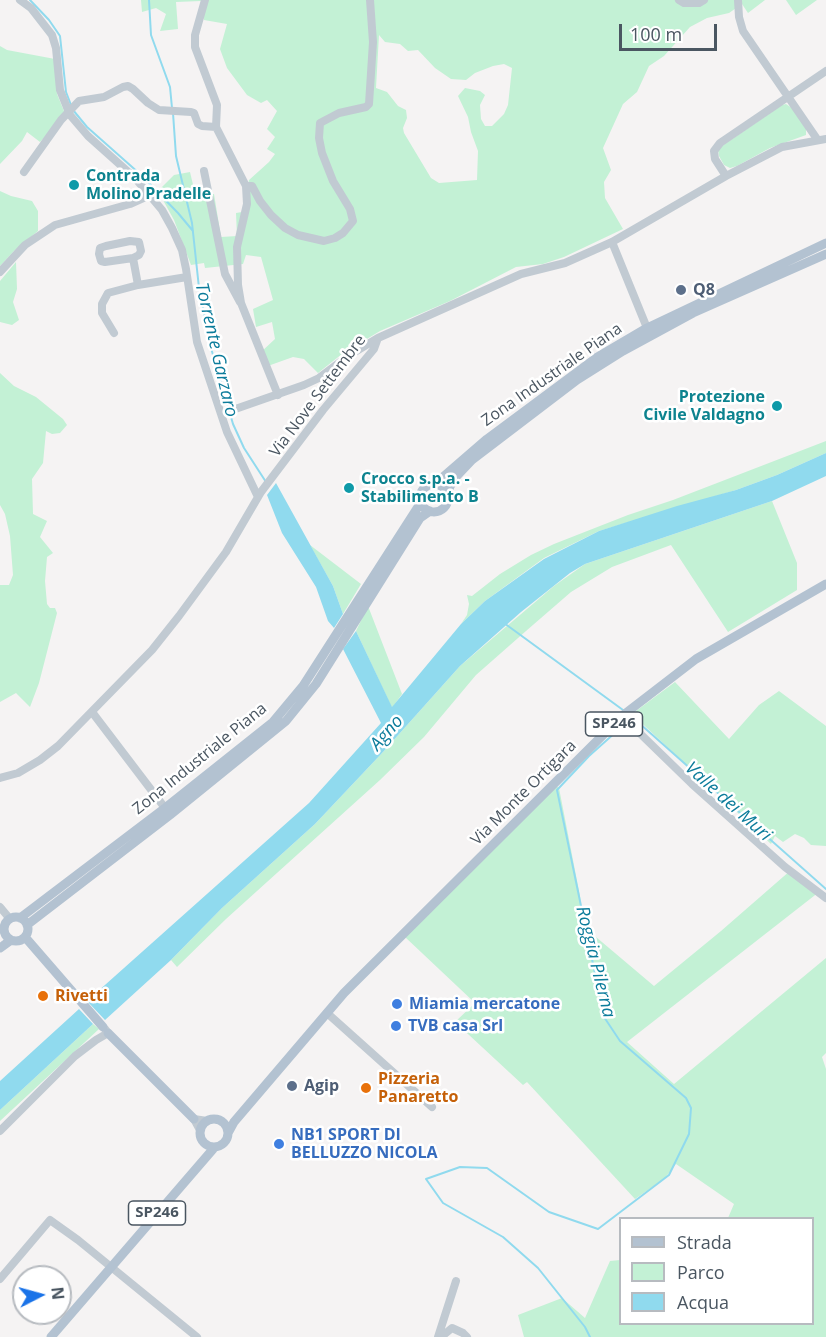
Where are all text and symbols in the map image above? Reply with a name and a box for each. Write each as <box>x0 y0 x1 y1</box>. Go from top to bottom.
scale bar <box>622 12 720 50</box>
text: 100 m <box>630 22 682 46</box>
place label: Contrada Molino Pradelle <box>86 166 211 204</box>
marker: Contrada Molino Pradelle <box>67 178 81 192</box>
place label: Q8 <box>693 280 715 300</box>
water label: Torrente Garzaro <box>190 281 242 419</box>
marker: Q8 <box>674 283 688 297</box>
street label: Zona Industriale Piana <box>478 319 626 431</box>
street label: Via Nove Settembre <box>266 331 370 461</box>
place label: Protezione Civile Valdagno <box>643 387 765 425</box>
marker: Protezione Civile Valdagno <box>770 399 784 413</box>
place label: Crocco s.p.a. - Stabilimento B <box>361 469 479 507</box>
marker: Crocco s.p.a. - Stabilimento B <box>342 481 356 495</box>
street label: Zona Industriale Piana <box>129 699 271 819</box>
water label: Agno <box>366 711 408 755</box>
road number: SP246 <box>586 712 642 736</box>
street label: Via Monte Ortigara <box>467 736 581 850</box>
water label: Valle dei Muri <box>680 758 776 846</box>
water label: Roggia Pilerna <box>571 904 619 1020</box>
place label: Rivetti <box>55 986 108 1006</box>
marker: Rivetti <box>36 989 50 1003</box>
place label: Miamia mercatone <box>409 994 560 1014</box>
marker: Miamia mercatone <box>390 997 404 1011</box>
place label: TVB casa Srl <box>408 1016 503 1036</box>
marker: TVB casa Srl <box>389 1019 403 1033</box>
place label: Pizzeria Panaretto <box>378 1069 458 1107</box>
place label: Agip <box>304 1076 339 1096</box>
marker: Agip <box>285 1079 299 1093</box>
marker: Pizzeria Panaretto <box>359 1081 373 1095</box>
place label: NB1 SPORT DI BELLUZZO NICOLA <box>291 1125 438 1163</box>
marker: NB1 SPORT DI BELLUZZO NICOLA <box>272 1137 286 1151</box>
road number: SP246 <box>128 1201 186 1225</box>
legend <box>619 1217 814 1325</box>
text: Strada <box>677 1230 732 1254</box>
text: Parco <box>677 1260 725 1284</box>
north arrow <box>12 1265 72 1325</box>
text: N <box>46 1286 70 1301</box>
text: Acqua <box>677 1290 729 1314</box>

